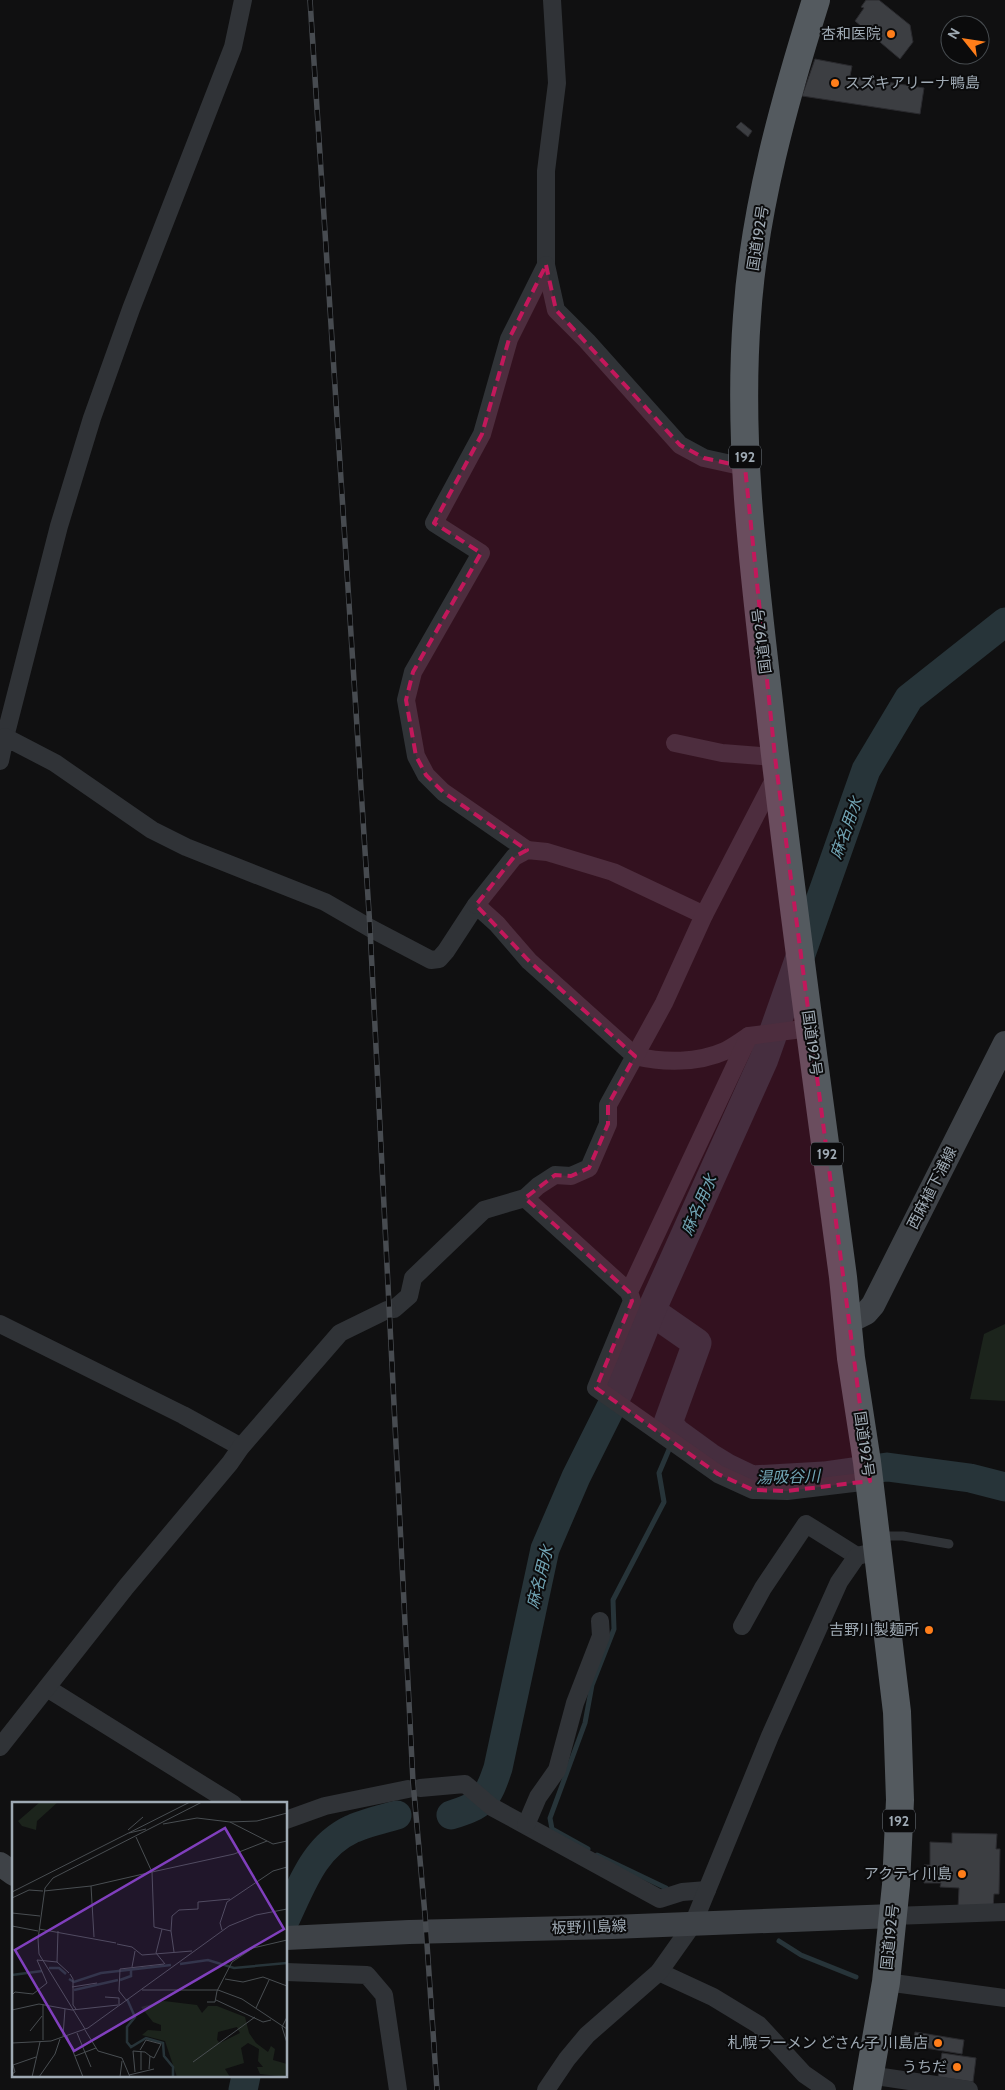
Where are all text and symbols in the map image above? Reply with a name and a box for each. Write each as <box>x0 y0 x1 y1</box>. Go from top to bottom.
north arrow <box>940 15 990 65</box>
place label: 杏和医院 <box>821 25 881 43</box>
text: N <box>943 25 964 42</box>
marker: 杏和医院 <box>885 28 897 40</box>
place label: スズキアリーナ鴨島 <box>845 74 980 92</box>
marker: スズキアリーナ鴨島 <box>829 77 841 89</box>
street label: 国道192号 <box>744 204 772 272</box>
road number: 192 <box>729 446 761 468</box>
street label: 国道192号 <box>749 607 775 675</box>
water label: 麻名用水 <box>826 793 867 861</box>
street label: 国道192号 <box>798 1009 826 1077</box>
road number: 192 <box>811 1142 843 1166</box>
street label: 西麻植下浦線 <box>904 1144 960 1232</box>
water label: 麻名用水 <box>677 1170 722 1238</box>
street label: 国道192号 <box>850 1410 878 1478</box>
water label: 湯吸谷川 <box>756 1466 822 1488</box>
water label: 麻名用水 <box>523 1542 557 1610</box>
place label: 吉野川製麺所 <box>829 1621 919 1639</box>
marker: 吉野川製麺所 <box>923 1624 935 1636</box>
inset map <box>12 1802 288 2078</box>
road number: 192 <box>883 1810 915 1832</box>
place label: アクティ川島 <box>864 1865 952 1883</box>
marker: アクティ川島 <box>956 1868 968 1880</box>
street label: 国道192号 <box>878 1903 902 1971</box>
street label: 板野川島線 <box>551 1917 627 1937</box>
place label: 札幌ラーメン どさん子 川島店 <box>727 2034 928 2052</box>
marker: 札幌ラーメン どさん子 川島店 <box>932 2037 944 2049</box>
place label: うちだ <box>902 2058 947 2076</box>
marker: うちだ <box>951 2061 963 2073</box>

